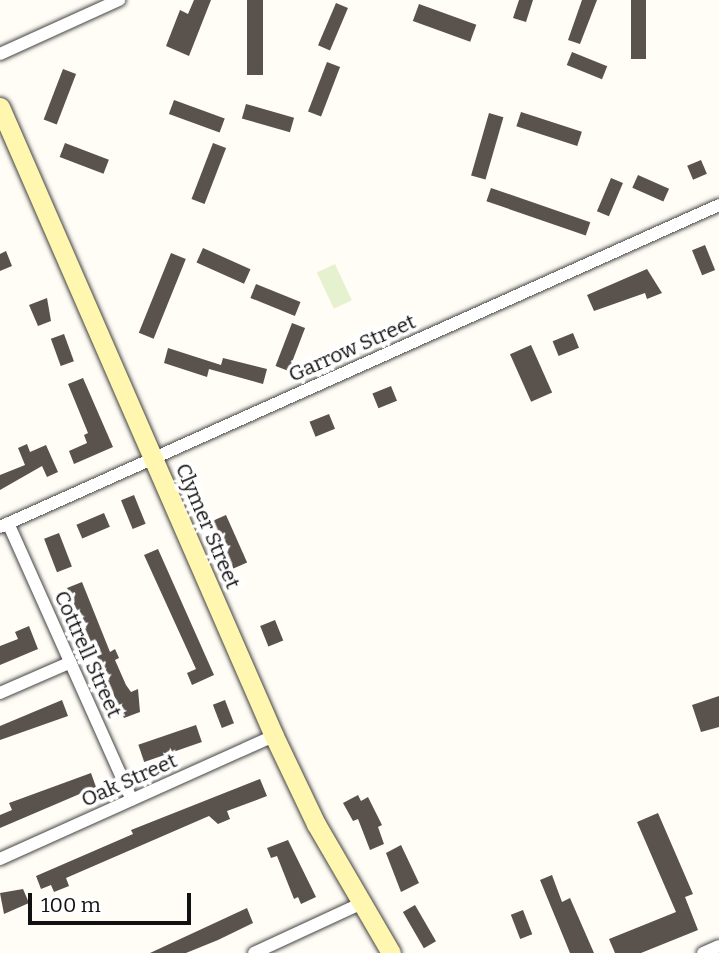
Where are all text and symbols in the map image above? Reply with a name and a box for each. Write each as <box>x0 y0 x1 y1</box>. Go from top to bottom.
street label: Garrow Street <box>285 309 419 387</box>
street label: Clymer Street <box>170 459 246 593</box>
street label: Cottrell Street <box>49 587 127 721</box>
street label: Oak Street <box>77 748 181 812</box>
scale bar <box>32 880 194 924</box>
text: 100 m <box>41 892 101 918</box>

